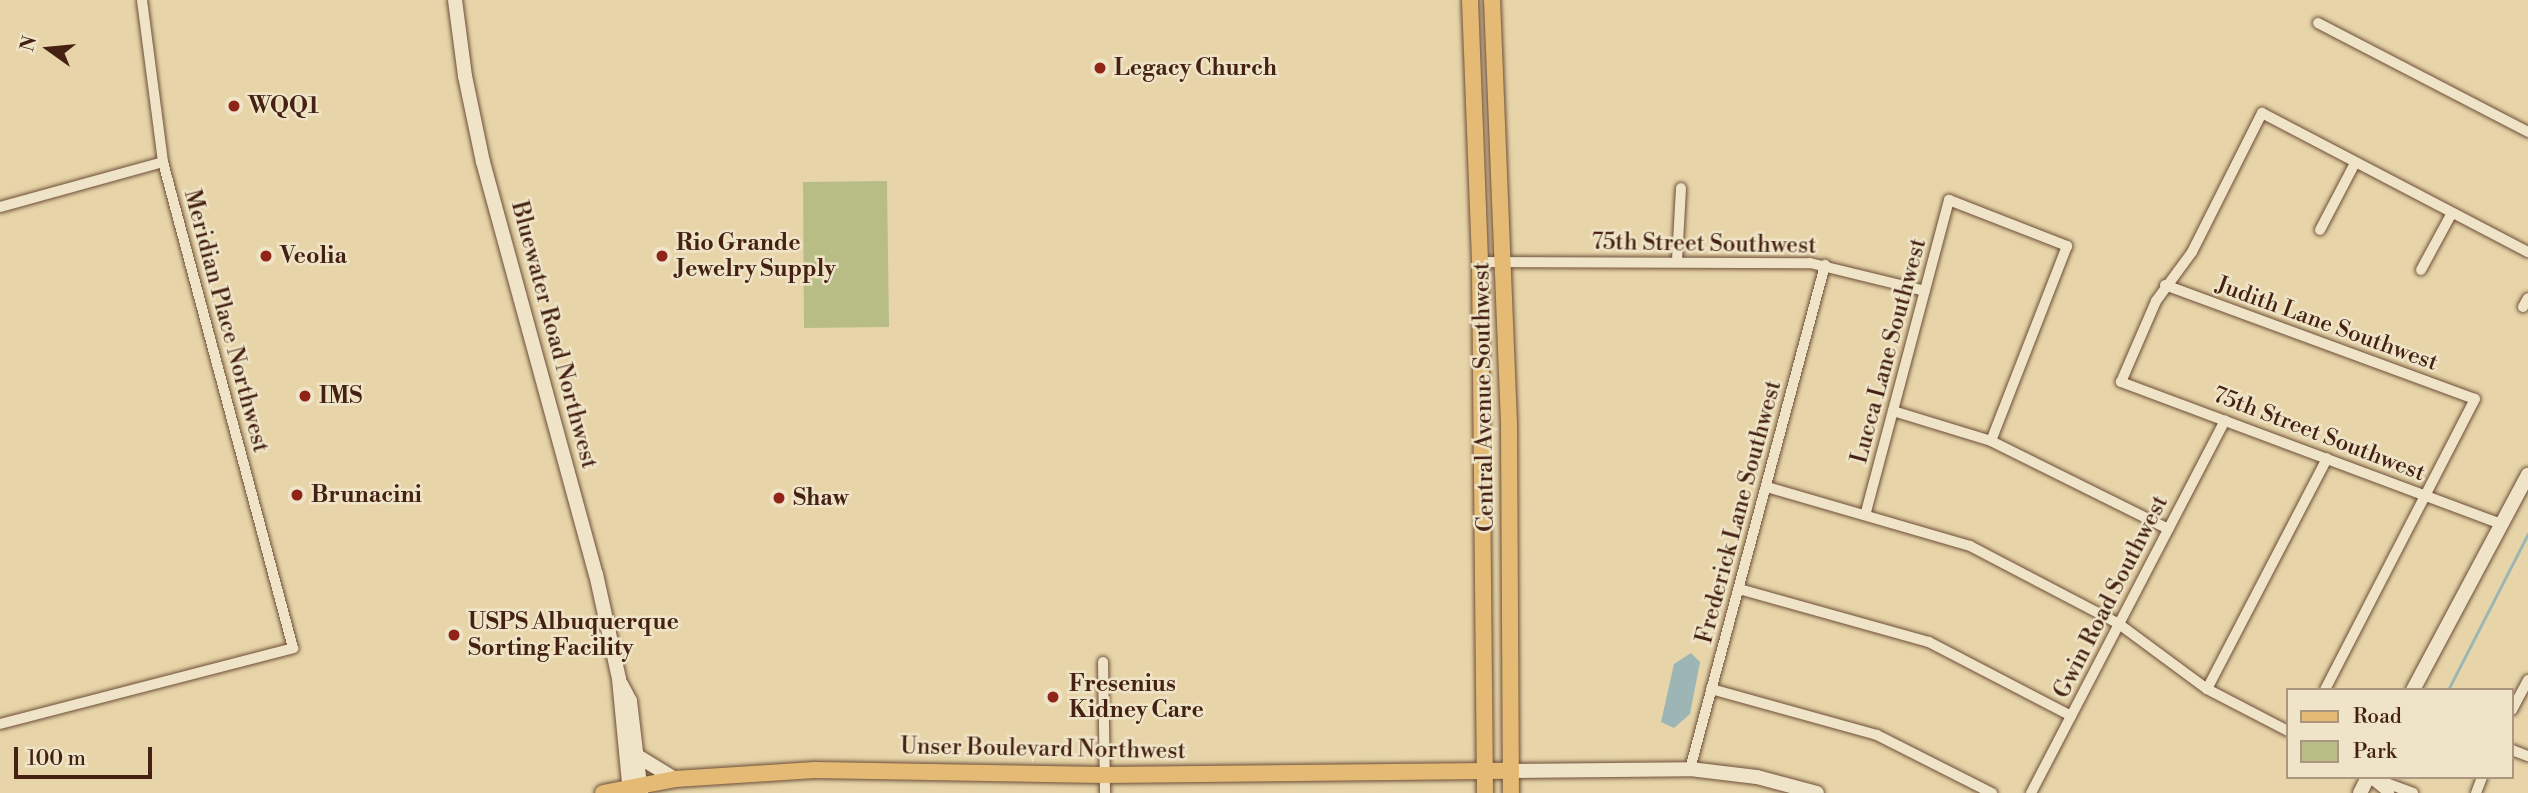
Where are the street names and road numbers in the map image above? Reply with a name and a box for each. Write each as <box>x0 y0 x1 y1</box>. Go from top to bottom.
street label: Meridian Place Northwest <box>178 187 274 455</box>
street label: Bluewater Road Northwest <box>505 198 603 472</box>
street label: 75th Street Southwest <box>1591 228 1817 260</box>
street label: Lucca Lane Southwest <box>1846 235 1932 467</box>
street label: Central Avenue Southwest <box>1468 262 1500 532</box>
street label: Judith Lane Southwest <box>2212 271 2442 377</box>
street label: Frederick Lane Southwest <box>1691 377 1787 647</box>
street label: 75th Street Southwest <box>2209 381 2429 487</box>
street label: Gwin Road Southwest <box>2048 491 2174 703</box>
street label: Unser Boulevard Northwest <box>900 733 1186 765</box>

